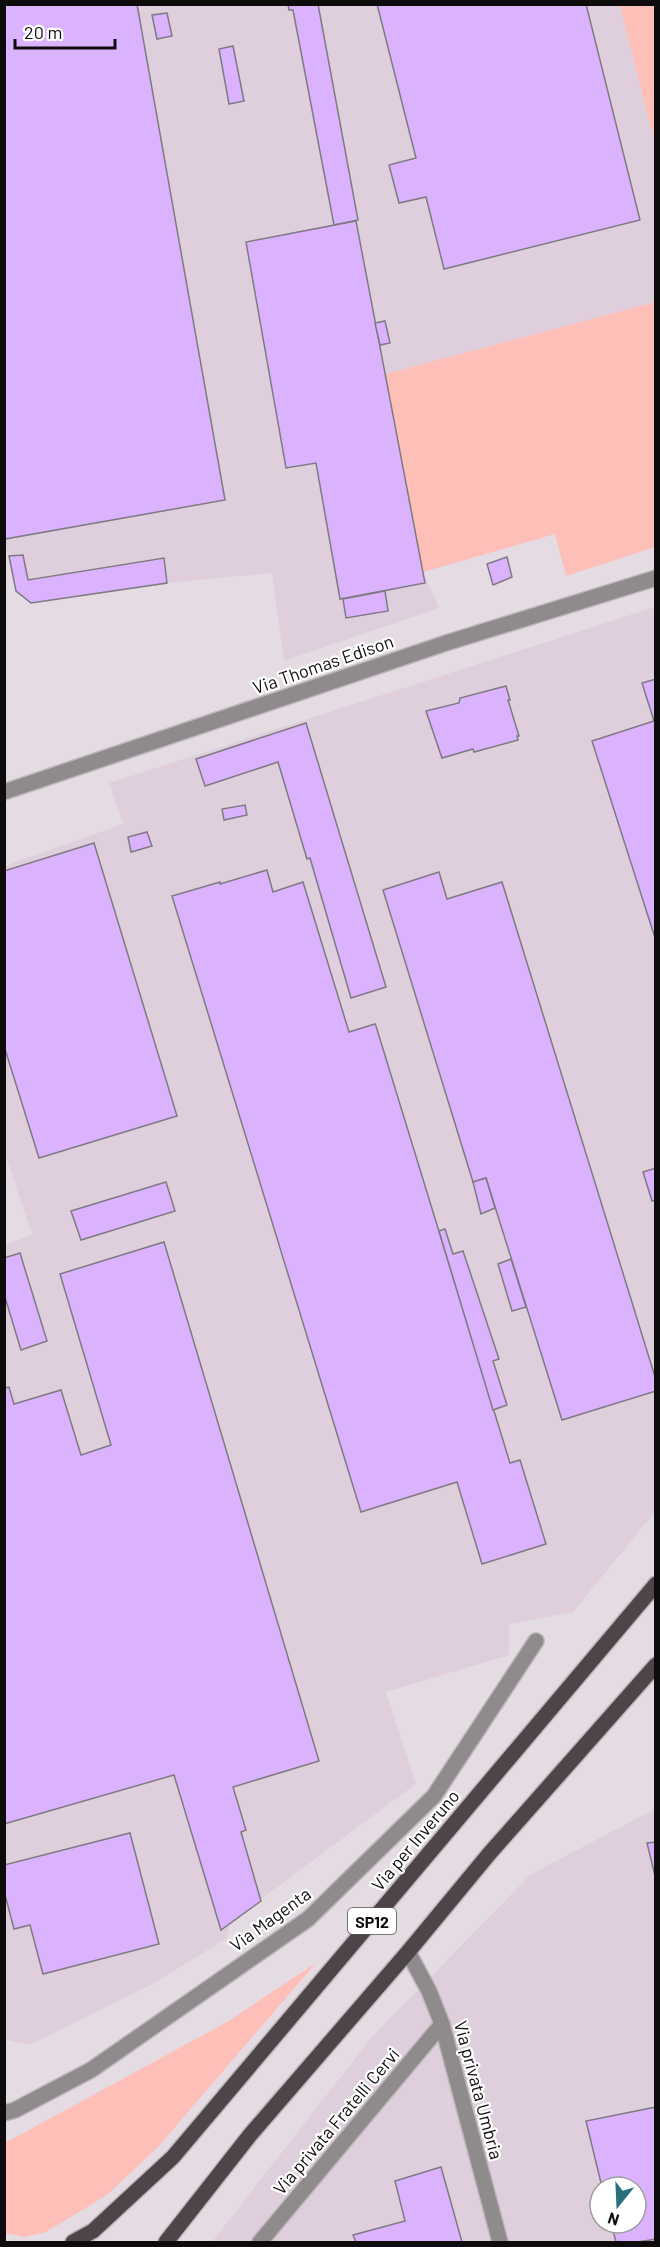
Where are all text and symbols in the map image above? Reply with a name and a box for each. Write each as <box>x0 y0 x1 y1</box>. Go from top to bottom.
scale bar <box>15 12 116 50</box>
text: 20 m <box>24 21 62 43</box>
street label: Via Thomas Edison <box>250 630 396 698</box>
street label: Via per Inveruno <box>366 1785 464 1895</box>
street label: Via Magenta <box>225 1882 315 1956</box>
road number: SP12 <box>348 1908 396 1934</box>
street label: Via privata Umbria <box>450 2018 508 2162</box>
street label: Via privata Fratelli Cervi <box>268 2043 404 2199</box>
north arrow <box>588 2175 648 2235</box>
text: N <box>605 2209 621 2230</box>

